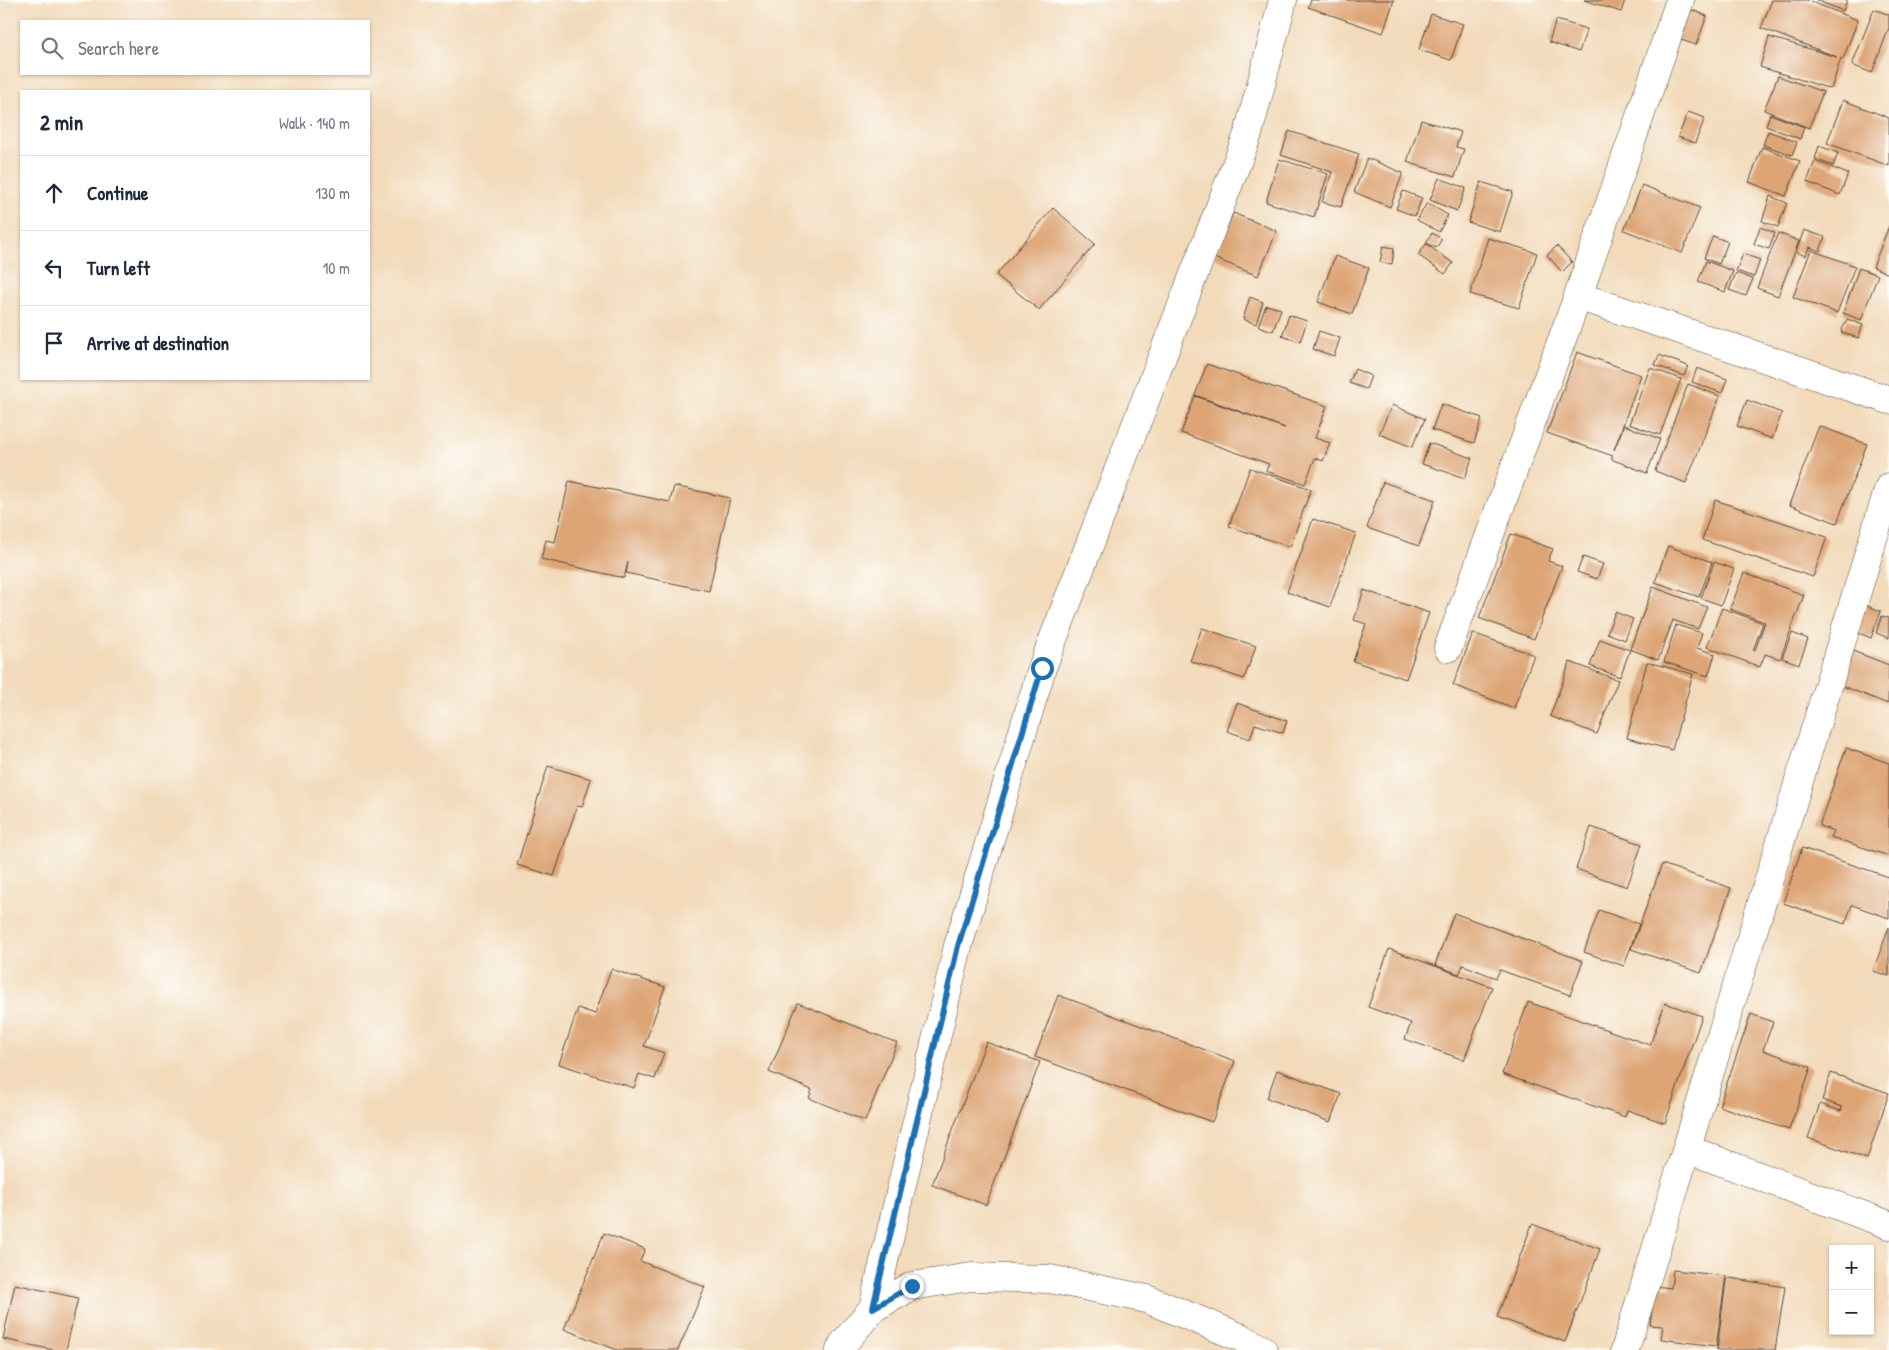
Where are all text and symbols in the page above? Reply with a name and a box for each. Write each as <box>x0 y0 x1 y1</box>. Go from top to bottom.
search box <box>20 20 370 75</box>
icon: search <box>38 34 66 62</box>
text: Search here <box>78 35 159 61</box>
text: 2 min <box>40 108 83 137</box>
text: Walk · 140 m <box>279 112 350 134</box>
icon: ahead <box>40 179 68 207</box>
text: Continue <box>87 180 148 206</box>
text: 130 m <box>315 182 350 204</box>
icon: left <box>40 254 68 282</box>
text: Turn left <box>87 255 150 281</box>
text: 10 m <box>322 257 350 279</box>
icon: arrive <box>40 329 68 357</box>
text: Arrive at destination <box>87 330 229 356</box>
route start <box>1031 657 1054 680</box>
map controls <box>1829 1245 1874 1335</box>
button: + <box>1829 1245 1874 1290</box>
route end <box>901 1275 924 1298</box>
button: − <box>1829 1290 1874 1335</box>

